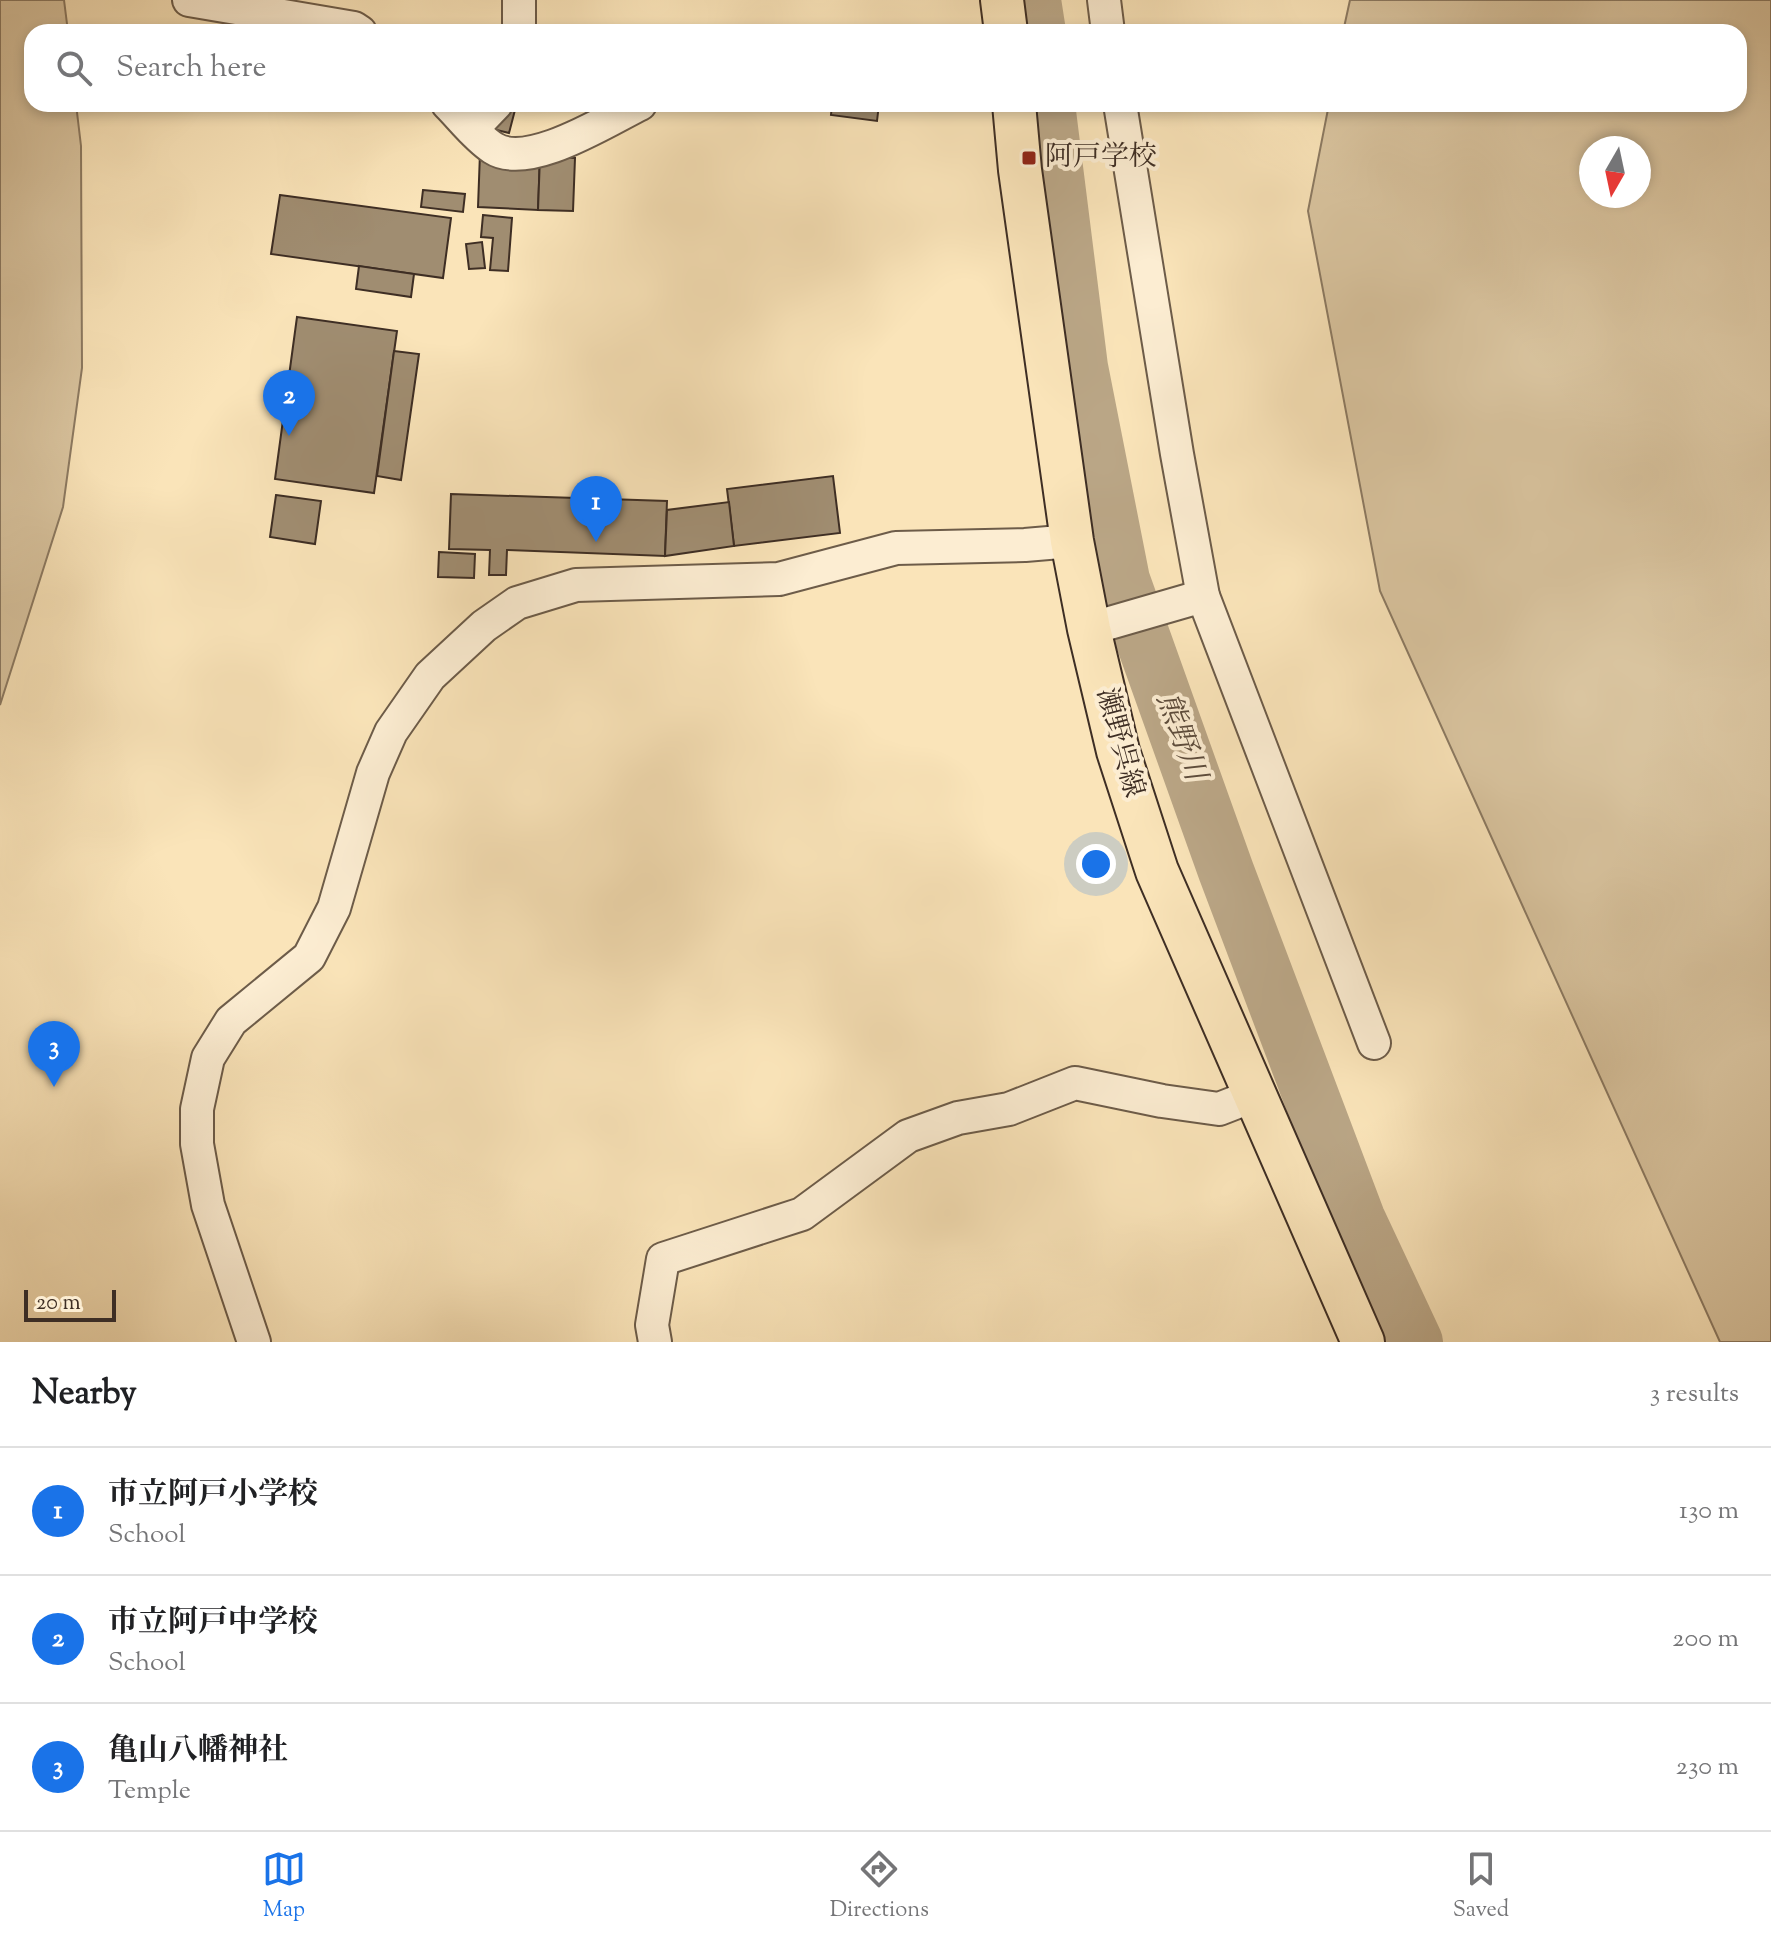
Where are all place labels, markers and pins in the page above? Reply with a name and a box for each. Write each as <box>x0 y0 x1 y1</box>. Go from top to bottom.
place label: 阿戸学校 <box>1045 138 1157 178</box>
marker: 阿戸学校 <box>1020 149 1038 167</box>
pin: 2 <box>263 370 315 436</box>
pin: 1 <box>570 476 622 542</box>
pin: 3 <box>28 1021 80 1087</box>

